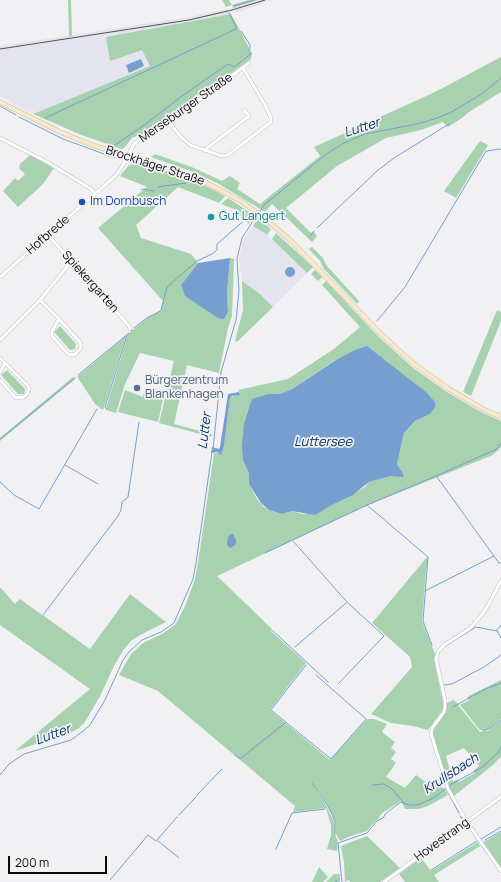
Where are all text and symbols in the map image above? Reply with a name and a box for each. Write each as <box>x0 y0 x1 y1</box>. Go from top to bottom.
street label: Merseburger Straße <box>136 70 236 146</box>
water label: Lutter <box>342 115 382 141</box>
street label: Brockhäger Straße <box>104 143 206 189</box>
place label: Im Dornbusch <box>90 195 166 209</box>
marker: Im Dornbusch <box>77 197 87 207</box>
place label: Gut Langert <box>219 210 285 224</box>
street label: Hofbrede <box>24 212 72 258</box>
marker: Gut Langert <box>206 212 216 222</box>
street label: Spiekergarten <box>59 248 121 316</box>
place label: Bürgerzentrum Blankenhagen <box>145 374 228 402</box>
marker: Bürgerzentrum Blankenhagen <box>132 383 142 393</box>
water label: Lutter <box>195 412 215 450</box>
water label: Luttersee <box>294 434 352 450</box>
water label: Lutter <box>33 721 73 749</box>
water label: Krullsbach <box>420 750 482 798</box>
street label: Hovestrang <box>412 815 472 865</box>
scale bar <box>10 848 109 874</box>
text: 200 m <box>15 854 49 871</box>

